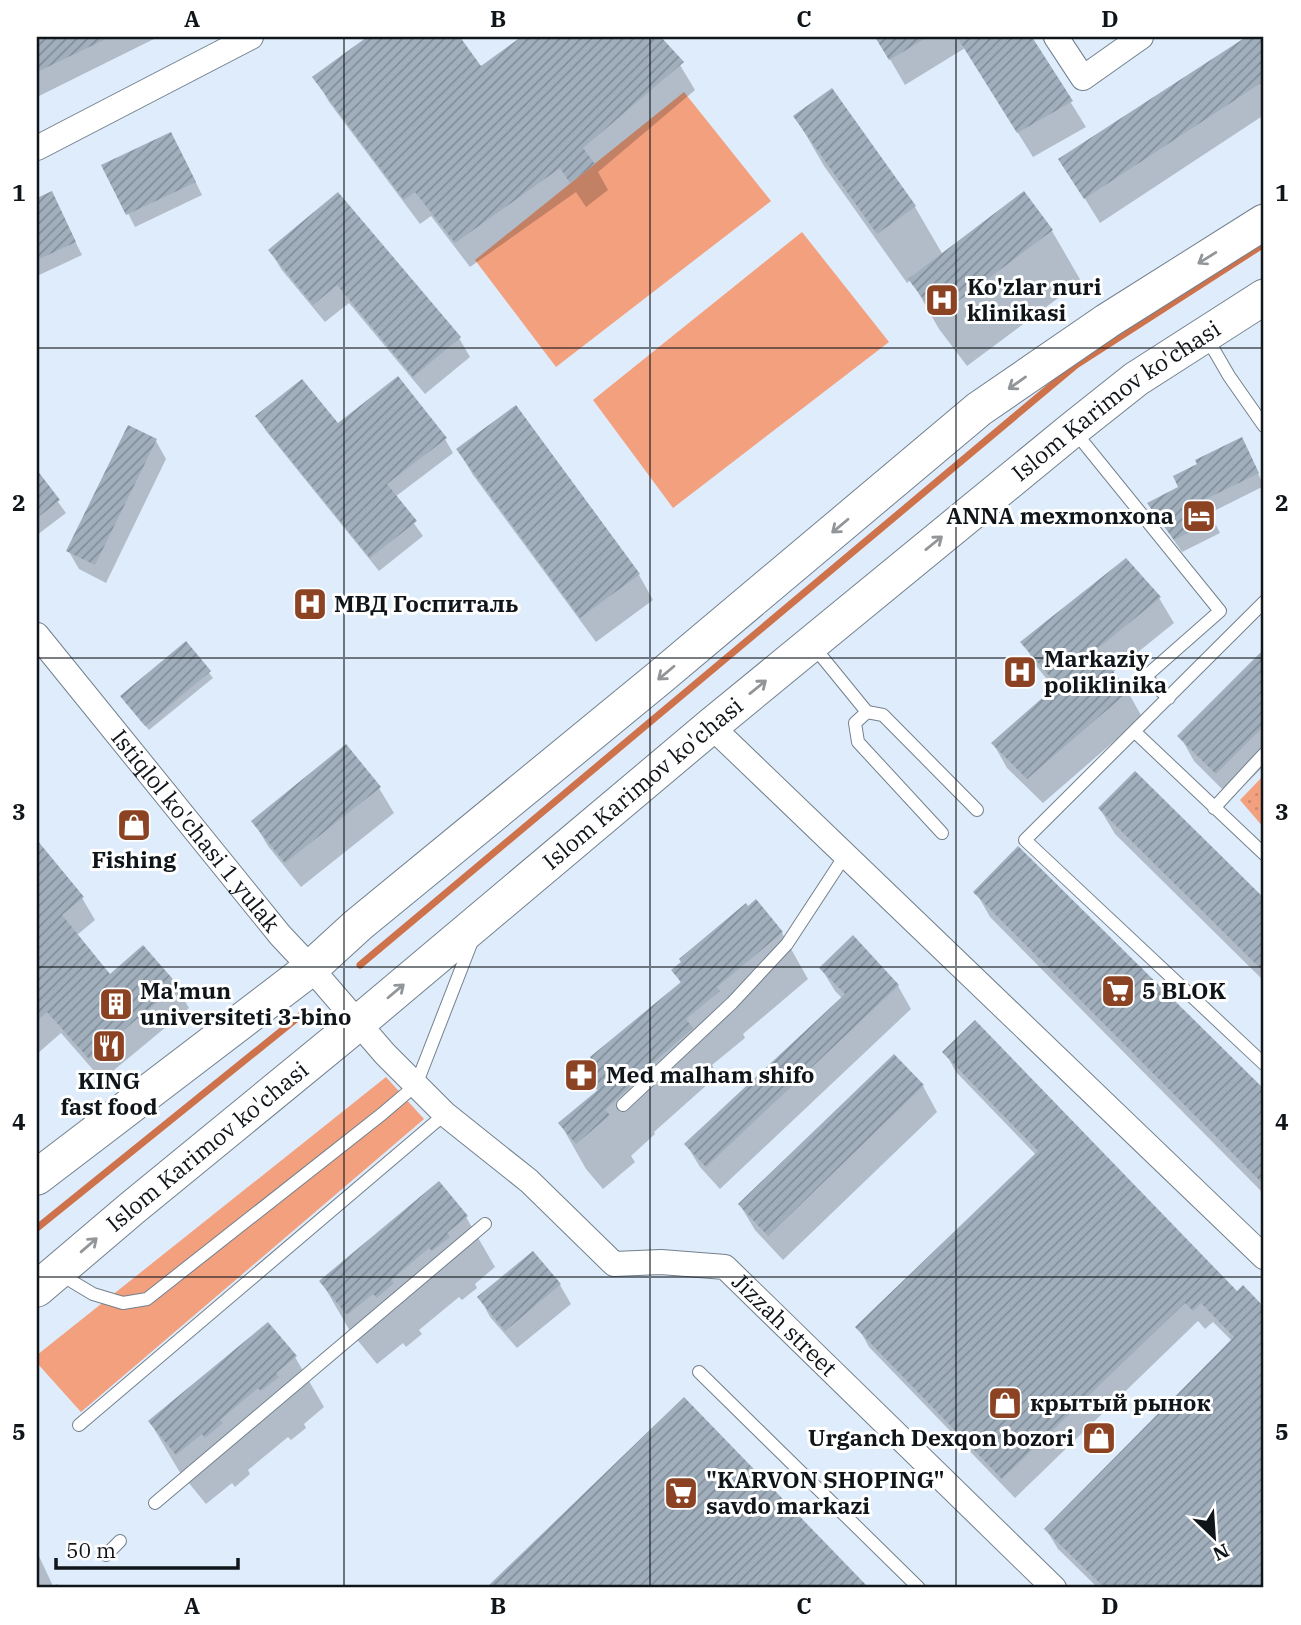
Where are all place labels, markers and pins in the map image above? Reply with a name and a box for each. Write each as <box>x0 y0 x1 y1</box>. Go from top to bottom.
place label: Ko'zlar nuri klinikasi <box>967 271 1102 327</box>
hospital icon: Ko'zlar nuri klinikasi <box>923 281 961 319</box>
hotel icon: ANNA mexmonxona <box>1180 497 1218 535</box>
place label: ANNA mexmonxona <box>946 500 1174 530</box>
hospital icon: МВД Госпиталь <box>291 585 329 623</box>
place label: МВД Госпиталь <box>334 588 518 618</box>
place label: Markaziy poliklinika <box>1044 643 1167 699</box>
hospital icon: Markaziy poliklinika <box>1001 653 1039 691</box>
shop icon: Fishing <box>115 806 153 844</box>
place label: Fishing <box>92 844 177 874</box>
supermarket icon: 5 BLOK <box>1099 972 1137 1010</box>
place label: Ma'mun universiteti 3-bino <box>140 975 351 1031</box>
place label: 5 BLOK <box>1142 975 1226 1005</box>
building icon: Ma'mun universiteti 3-bino <box>97 985 135 1023</box>
restaurant icon: KING fast food <box>90 1027 128 1065</box>
pharmacy icon: Med malham shifo <box>562 1056 600 1094</box>
place label: Med malham shifo <box>606 1059 814 1089</box>
place label: KING fast food <box>60 1065 158 1121</box>
shop icon: крытый рынок <box>986 1384 1024 1422</box>
place label: крытый рынок <box>1030 1387 1211 1417</box>
shop icon: Urganch Dexqon bozori <box>1080 1419 1118 1457</box>
place label: Urganch Dexqon bozori <box>808 1422 1074 1452</box>
place label: "KARVON SHOPING" savdo markazi <box>706 1464 944 1520</box>
supermarket icon: "KARVON SHOPING" savdo markazi <box>662 1474 700 1512</box>

